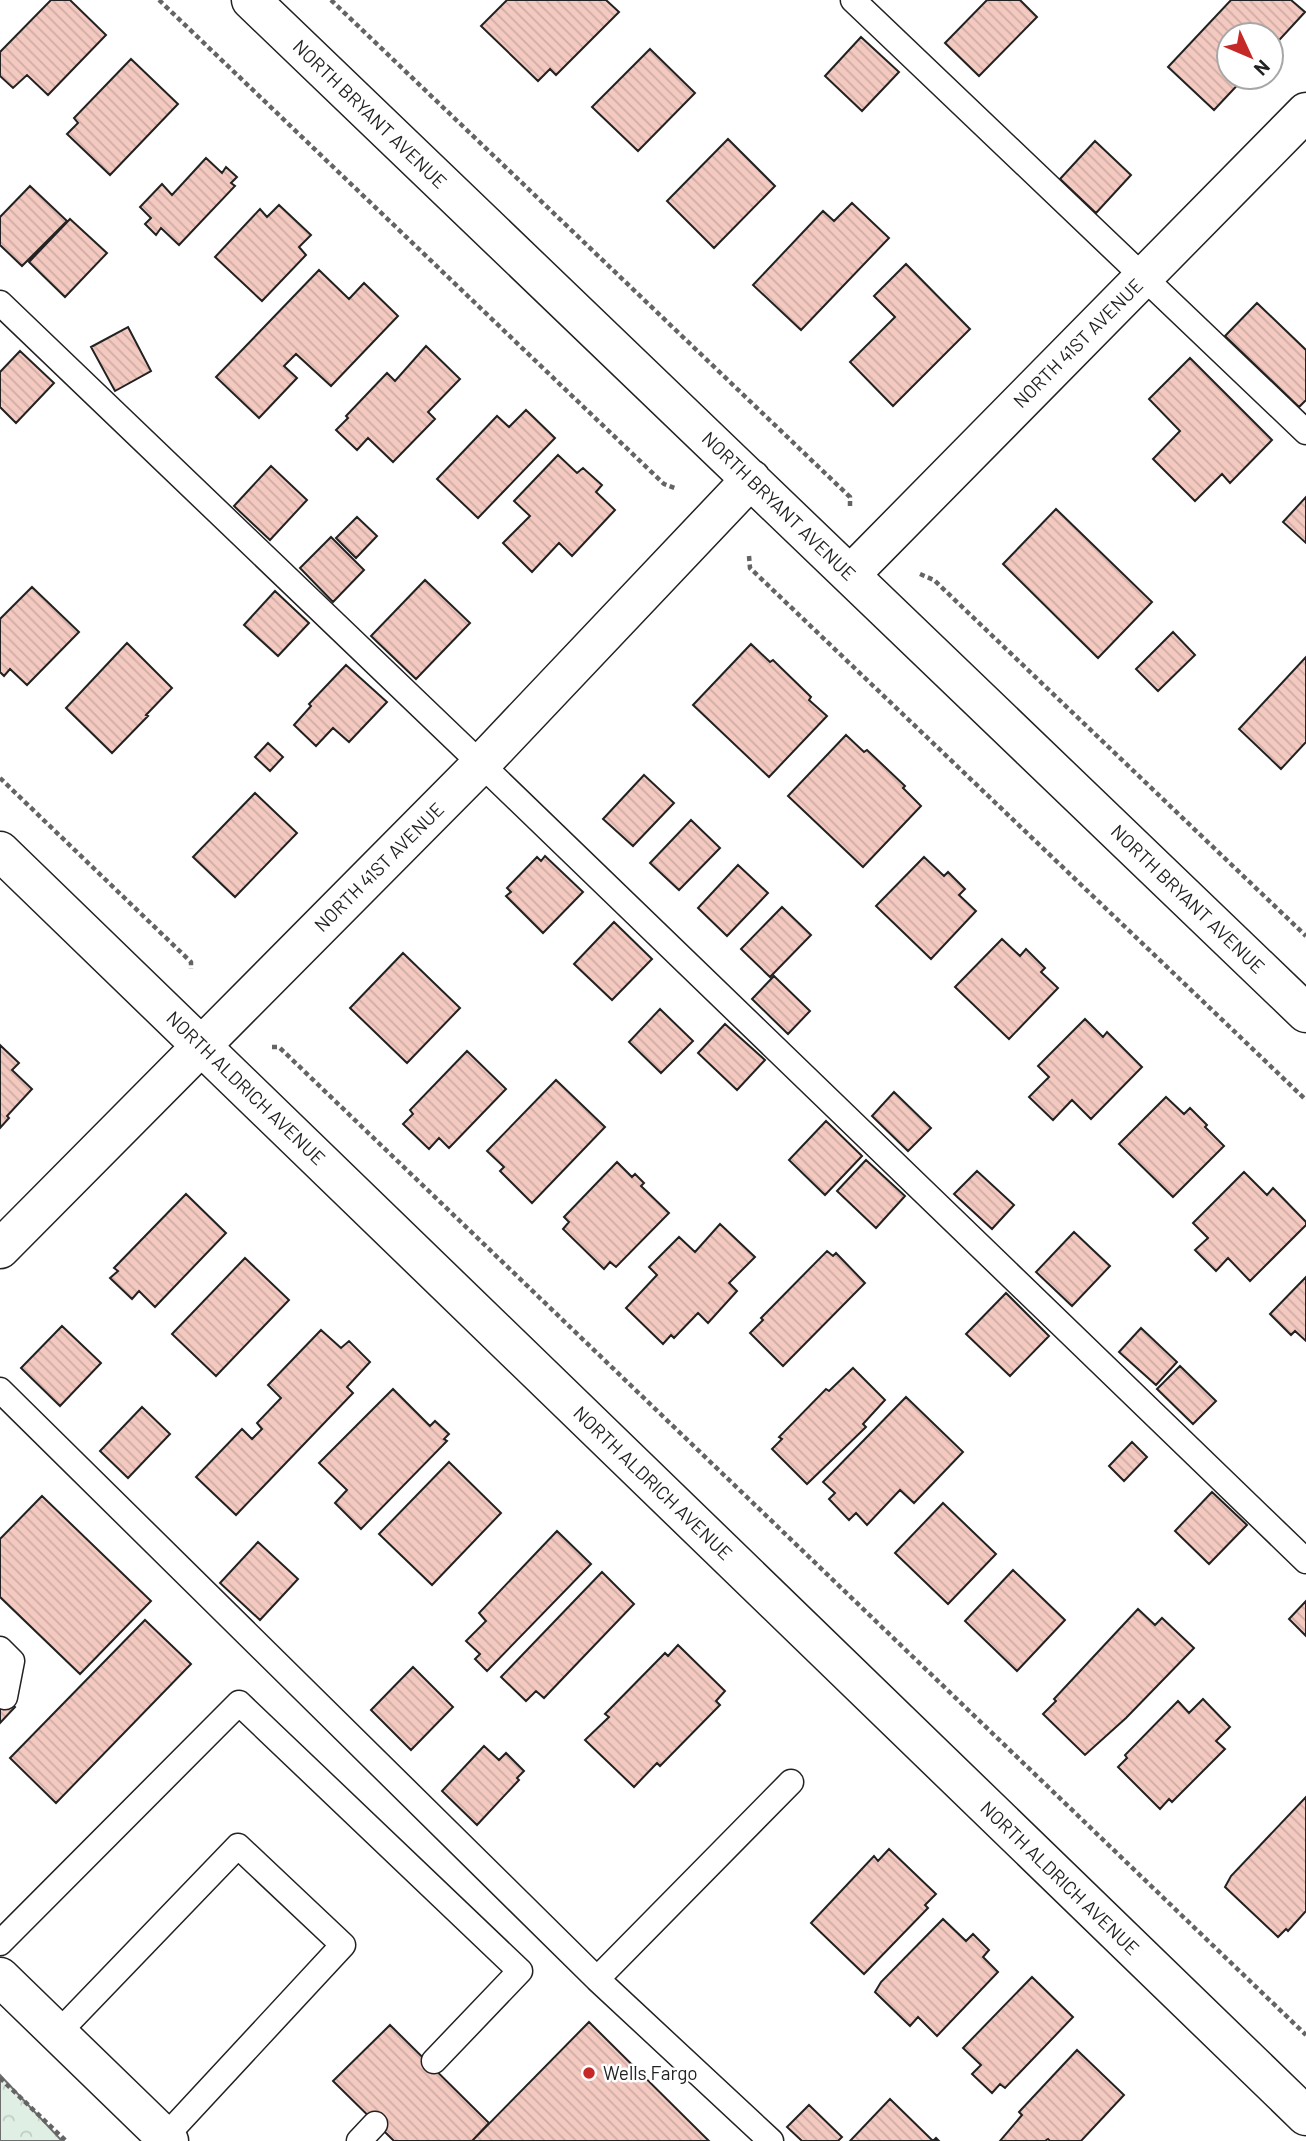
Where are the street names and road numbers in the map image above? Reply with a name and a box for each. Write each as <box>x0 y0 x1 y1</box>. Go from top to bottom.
street label: NORTH BRYANT AVENUE <box>289 34 452 193</box>
street label: NORTH 41ST AVENUE <box>1008 273 1147 412</box>
street label: NORTH BRYANT AVENUE <box>698 426 861 585</box>
street label: NORTH 41ST AVENUE <box>309 797 448 936</box>
street label: NORTH BRYANT AVENUE <box>1107 819 1270 978</box>
street label: NORTH ALDRICH AVENUE <box>162 1006 330 1169</box>
street label: NORTH ALDRICH AVENUE <box>569 1401 737 1564</box>
street label: NORTH ALDRICH AVENUE <box>976 1796 1144 1959</box>

